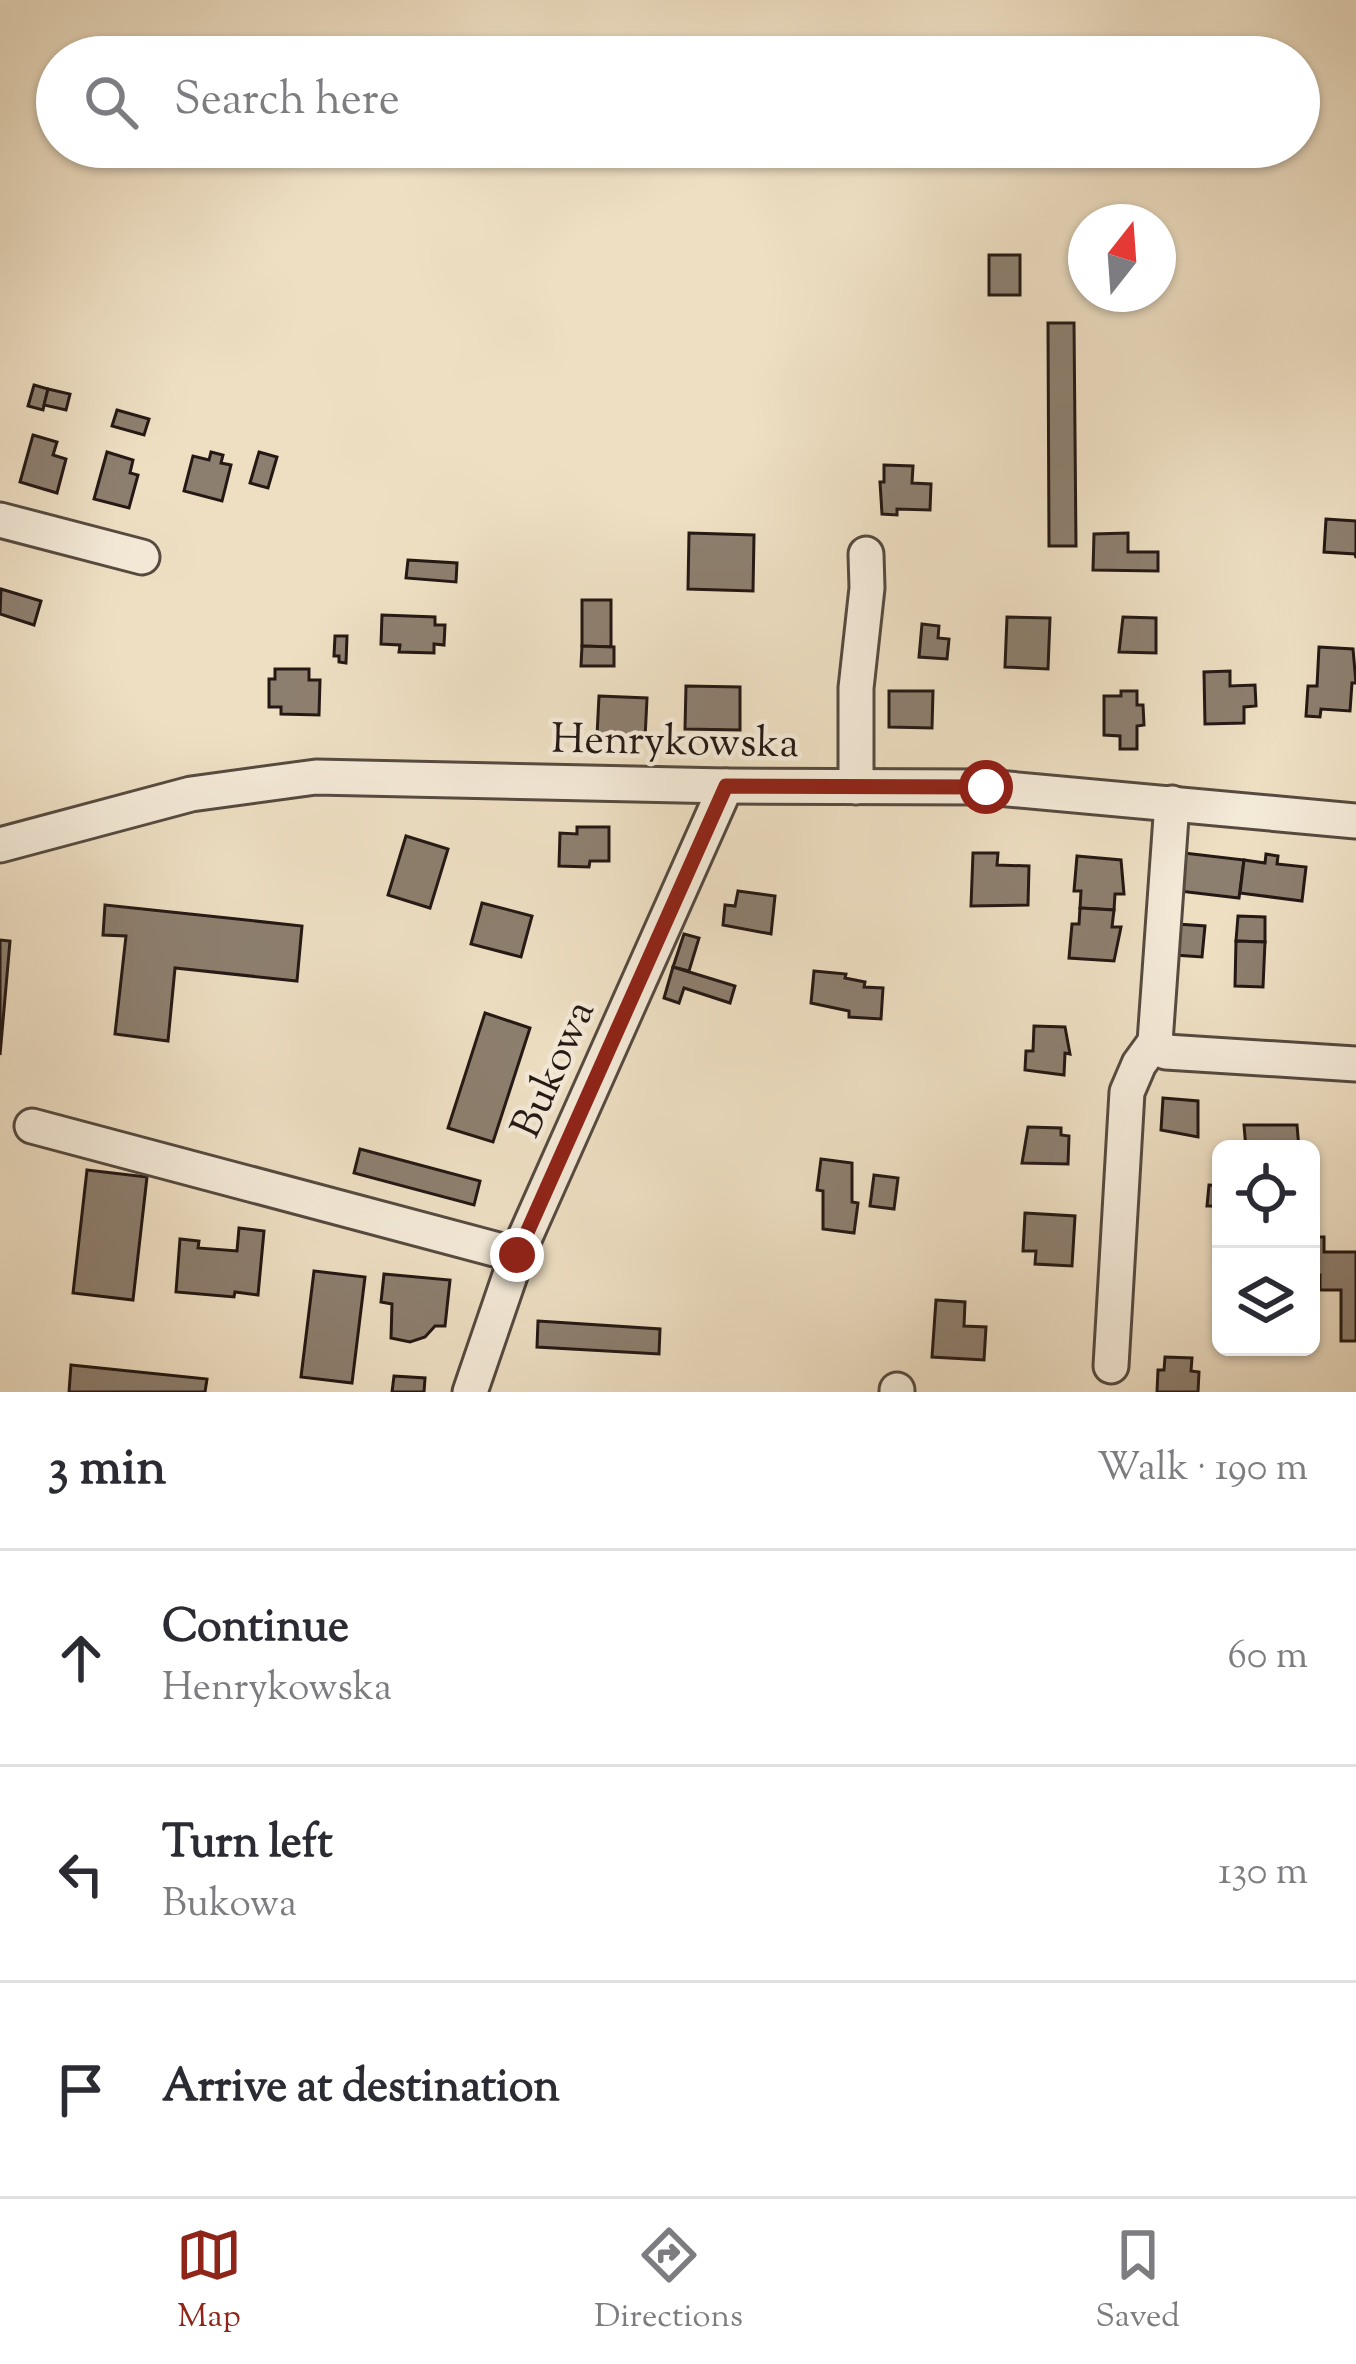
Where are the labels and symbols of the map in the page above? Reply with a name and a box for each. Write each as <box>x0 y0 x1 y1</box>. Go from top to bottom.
north arrow <box>1068 204 1176 312</box>
street label: Henrykowska <box>551 712 799 776</box>
route start <box>959 760 1013 814</box>
street label: Bukowa <box>499 991 613 1149</box>
route end <box>490 1228 544 1282</box>

